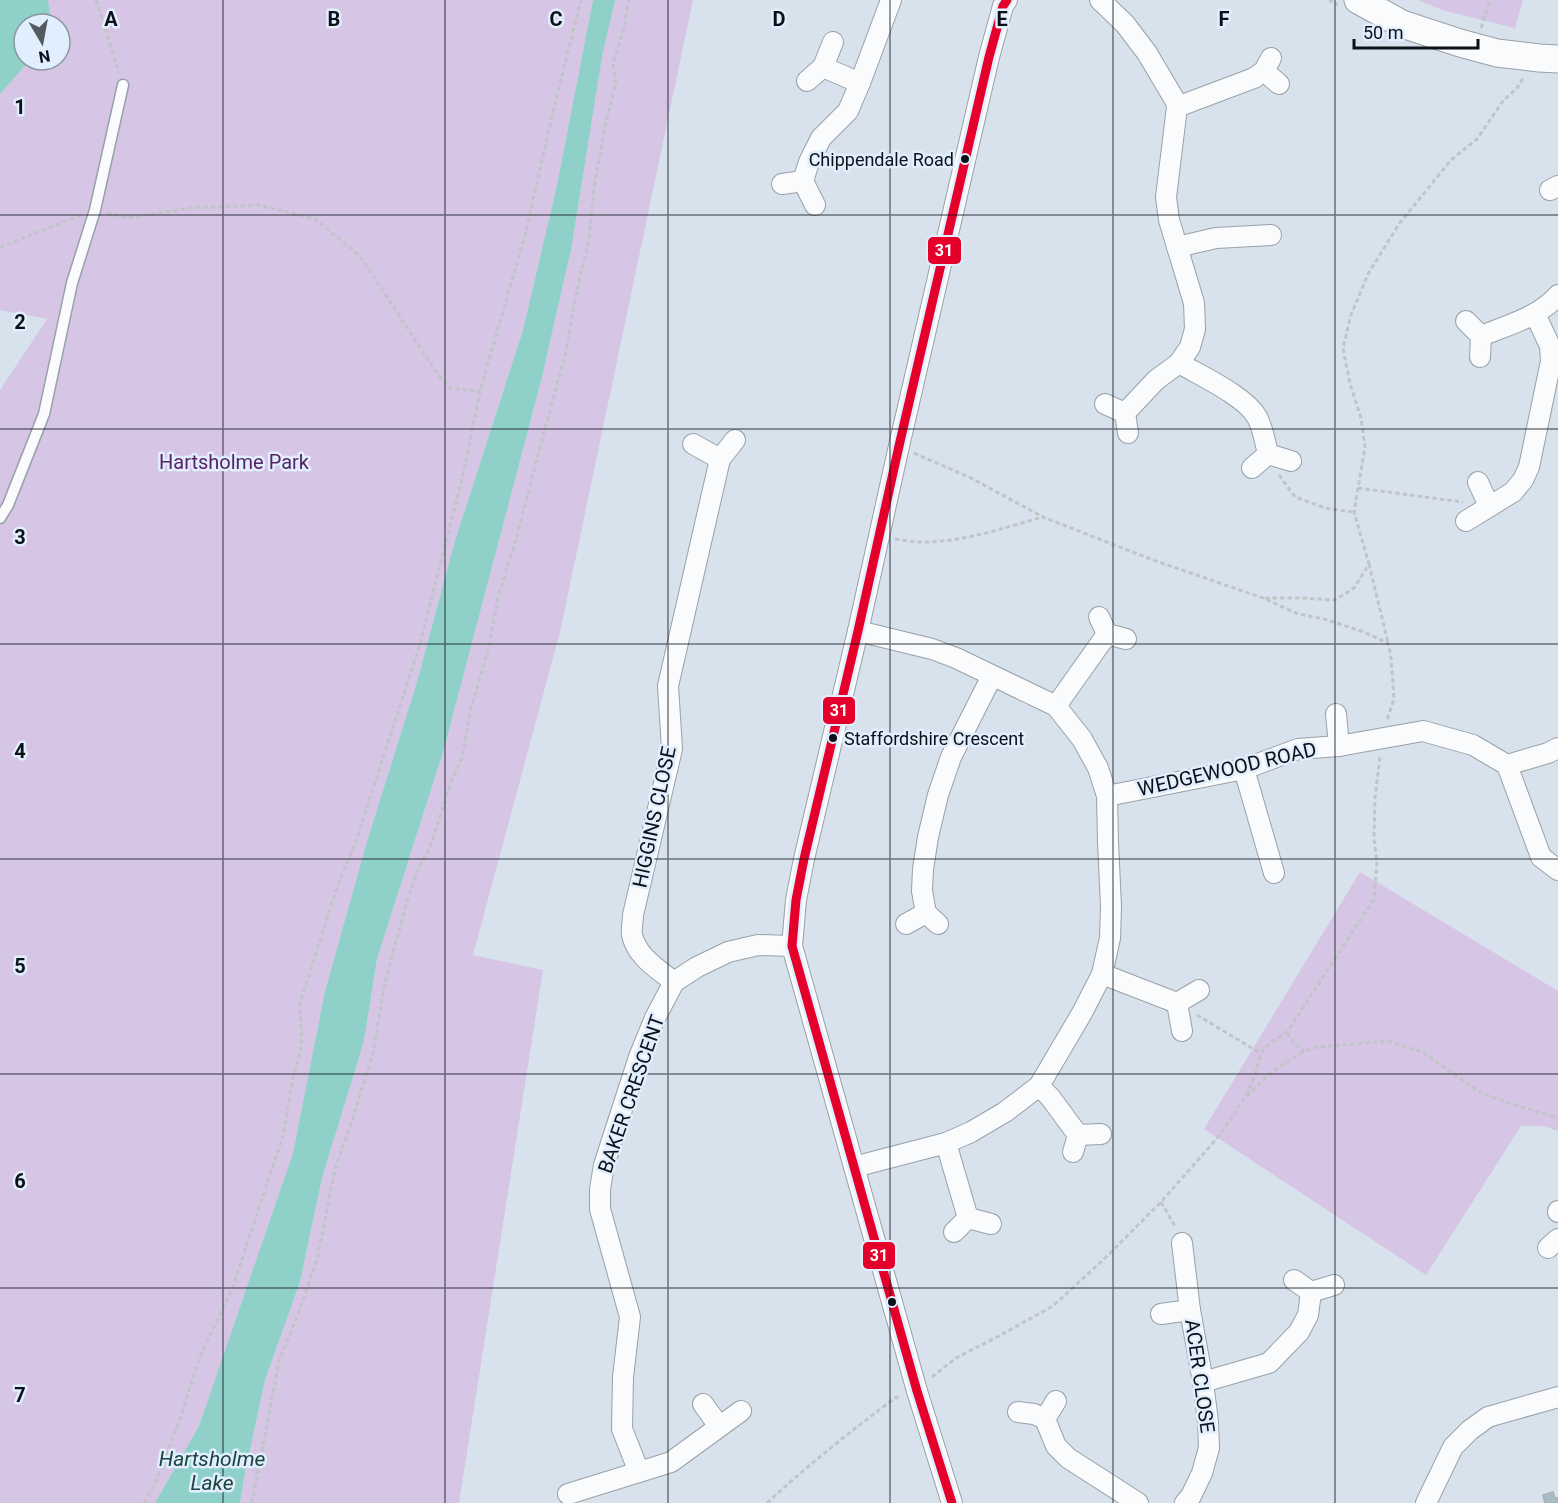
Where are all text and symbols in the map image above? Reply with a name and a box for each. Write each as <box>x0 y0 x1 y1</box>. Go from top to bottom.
text: A <box>104 7 118 31</box>
text: B <box>328 7 340 31</box>
text: C <box>549 7 563 31</box>
text: D <box>773 7 786 31</box>
text: E <box>996 7 1008 31</box>
text: F <box>1219 7 1230 31</box>
north arrow <box>12 12 72 72</box>
scale bar <box>1354 12 1478 50</box>
text: 50 m <box>1363 22 1403 43</box>
text: N <box>37 46 52 67</box>
text: 1 <box>14 95 26 119</box>
place label: Chippendale Road <box>809 149 954 170</box>
marker: Chippendale Road <box>959 153 971 165</box>
line badge: 31 <box>927 236 962 265</box>
text: 31 <box>935 241 953 260</box>
text: 2 <box>14 310 26 334</box>
park label: Hartsholme Park <box>159 450 310 474</box>
text: 3 <box>14 525 26 549</box>
line badge: 31 <box>822 696 856 725</box>
text: 31 <box>830 701 848 720</box>
place label: Staffordshire Crescent <box>844 728 1024 749</box>
marker: Staffordshire Crescent <box>827 732 839 744</box>
street label: WEDGEWOOD ROAD <box>1135 737 1319 801</box>
text: 4 <box>14 739 26 763</box>
street label: HIGGINS CLOSE <box>627 744 681 890</box>
text: 5 <box>14 954 26 978</box>
street label: BAKER CRESCENT <box>593 1012 669 1176</box>
text: 6 <box>14 1169 26 1193</box>
line badge: 31 <box>862 1241 896 1270</box>
text: 31 <box>870 1246 888 1265</box>
unlabelled marker <box>886 1296 898 1308</box>
street label: ACER CLOSE <box>1180 1318 1220 1434</box>
text: 7 <box>14 1383 26 1407</box>
water label: Hartsholme Lake <box>159 1447 266 1495</box>

